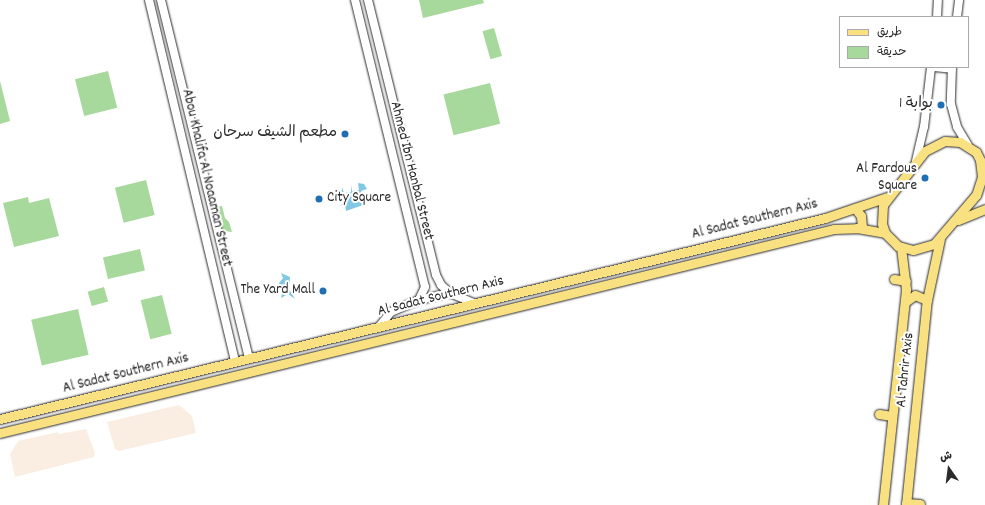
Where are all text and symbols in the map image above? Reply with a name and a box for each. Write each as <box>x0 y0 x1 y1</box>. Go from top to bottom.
legend <box>839 16 969 68</box>
text: طريق <box>877 24 902 41</box>
text: حديقة <box>877 44 906 61</box>
street label: Abou Khalifa Al Noaaman Street <box>177 87 235 269</box>
place label: بوابة 1 <box>899 96 933 114</box>
street label: Ahmed Ibn Hanbal Street <box>385 100 437 242</box>
marker: بوابة 1 <box>936 100 946 110</box>
place label: مطعم الشيف سرحان <box>213 125 337 143</box>
marker: مطعم الشيف سرحان <box>340 129 350 139</box>
place label: Al Fardous Square <box>856 160 917 195</box>
marker: Al Fardous Square <box>920 173 930 183</box>
place label: City Square <box>327 190 391 208</box>
marker: City Square <box>314 194 324 204</box>
street label: Al Sadat Southern Axis <box>690 196 820 244</box>
street label: Al Sadat Southern Axis <box>376 273 506 321</box>
place label: The Yard Mall <box>241 282 315 300</box>
marker: The Yard Mall <box>318 286 328 296</box>
street label: Al Tahrir Axis <box>893 332 919 408</box>
street label: Al Sadat Southern Axis <box>61 350 191 398</box>
text: ش <box>938 448 954 467</box>
north arrow <box>929 449 969 489</box>

